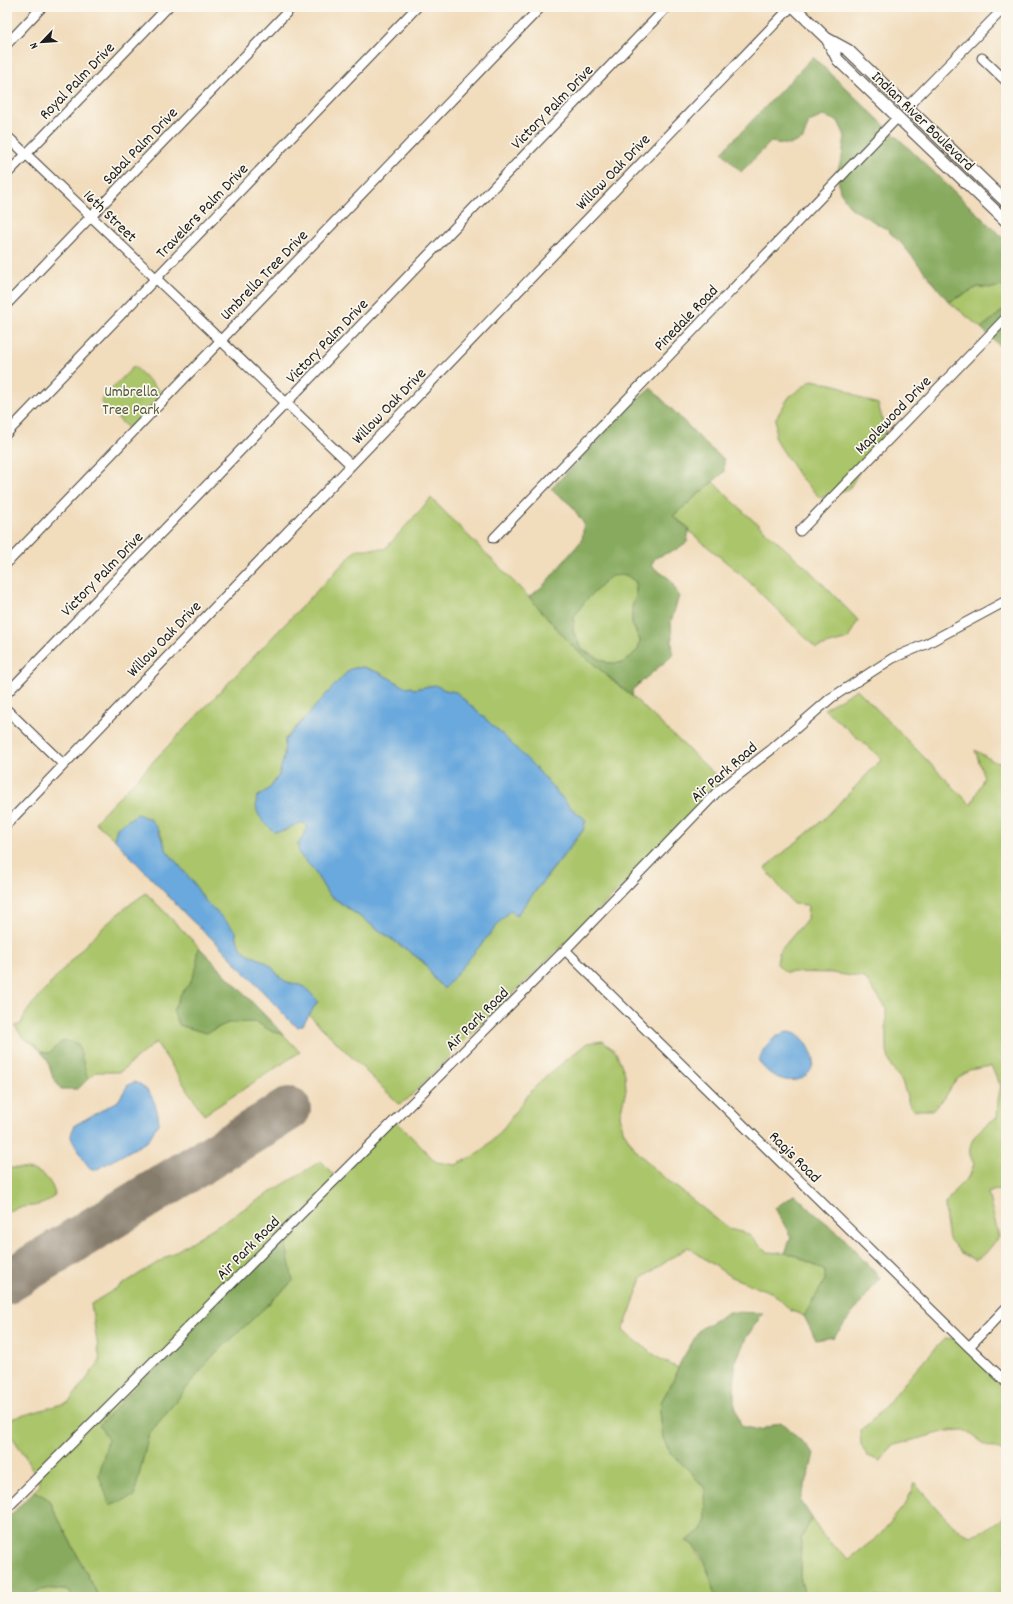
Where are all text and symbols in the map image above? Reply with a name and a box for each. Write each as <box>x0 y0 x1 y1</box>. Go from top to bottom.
north arrow <box>22 22 62 62</box>
street label: Royal Palm Drive <box>35 38 121 126</box>
text: N <box>26 39 43 51</box>
street label: Victory Palm Drive <box>506 60 599 155</box>
street label: Indian River Boulevard <box>866 66 979 177</box>
street label: Sabal Palm Drive <box>98 103 184 191</box>
street label: Willow Oak Drive <box>571 129 656 216</box>
street label: Travelers Palm Drive <box>151 159 254 265</box>
street label: 16th Street <box>77 185 141 248</box>
street label: Umbrella Tree Drive <box>215 225 314 326</box>
street label: Pinedale Road <box>649 281 724 357</box>
street label: Victory Palm Drive <box>281 294 374 389</box>
street label: Willow Oak Drive <box>347 363 432 450</box>
street label: Maplewood Drive <box>850 371 937 460</box>
park label: Umbrella Tree Park <box>102 381 160 422</box>
street label: Victory Palm Drive <box>56 527 149 622</box>
street label: Willow Oak Drive <box>122 596 207 683</box>
street label: Air Park Road <box>686 737 763 809</box>
street label: Air Park Road <box>441 983 515 1057</box>
street label: Ragis Road <box>763 1126 826 1189</box>
street label: Air Park Road <box>212 1212 286 1286</box>

